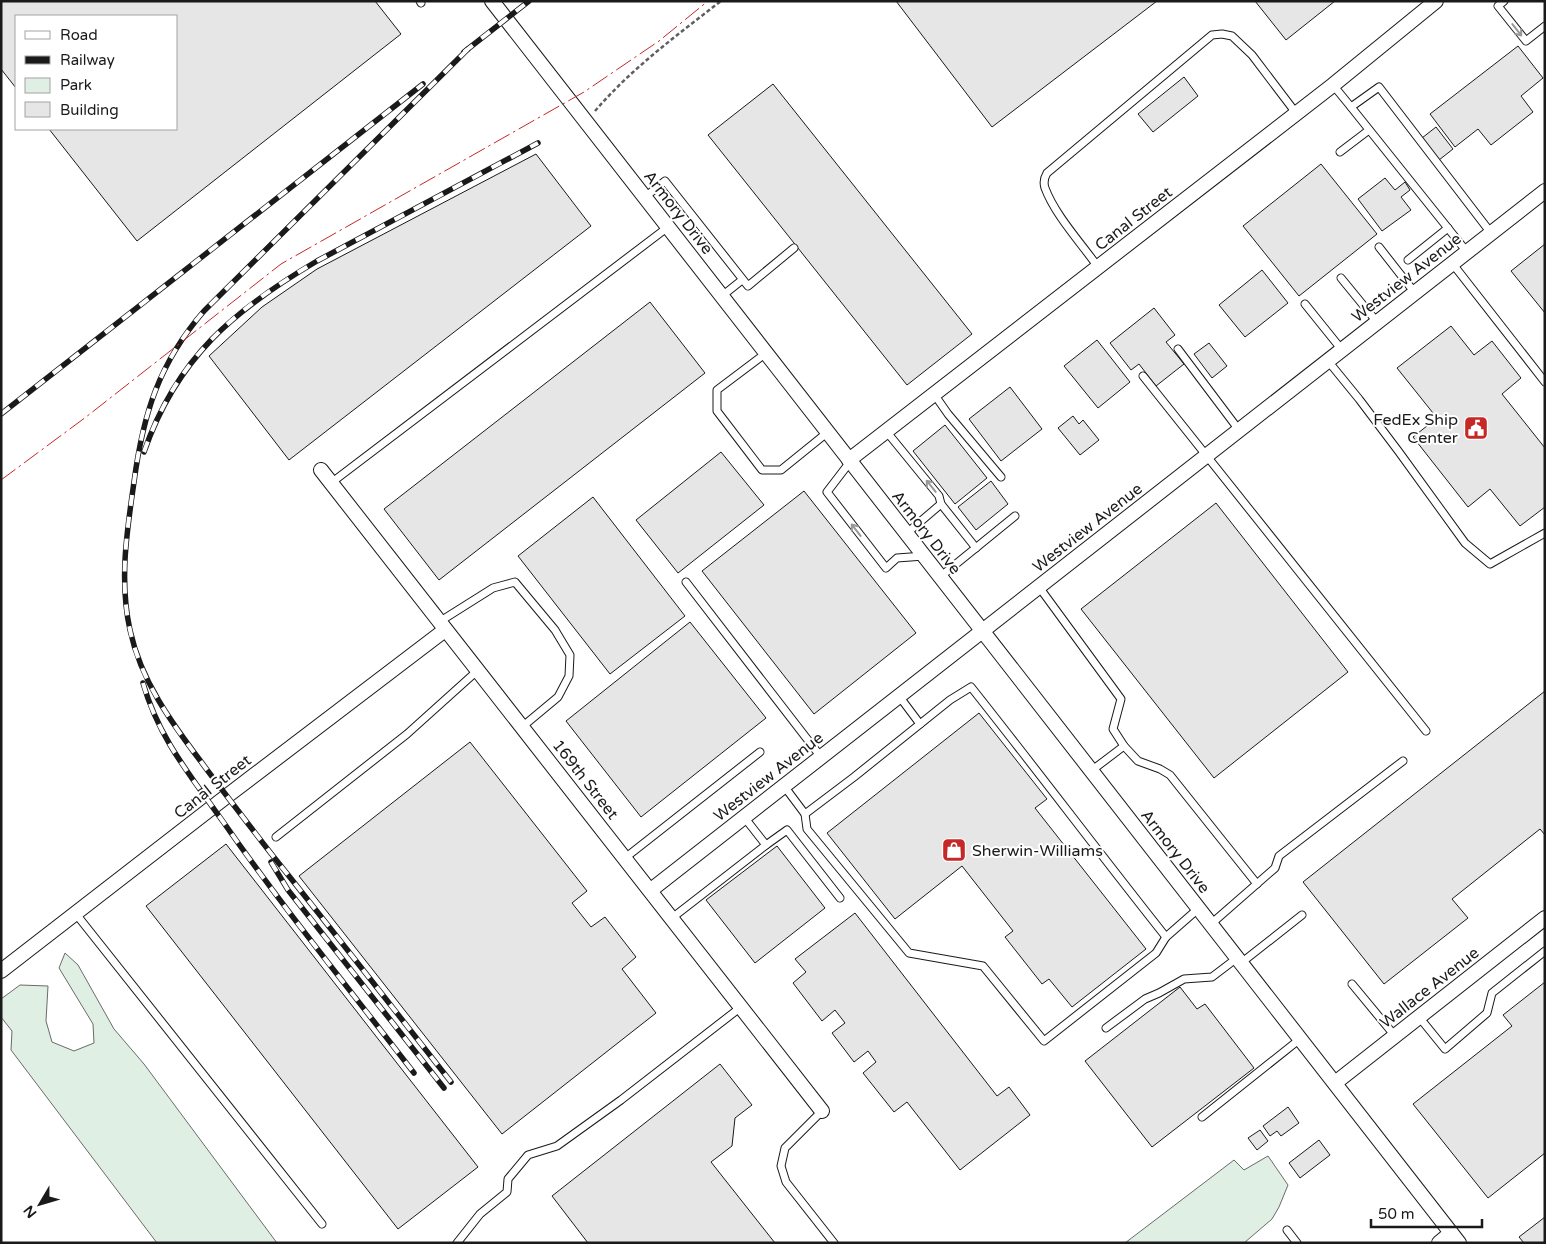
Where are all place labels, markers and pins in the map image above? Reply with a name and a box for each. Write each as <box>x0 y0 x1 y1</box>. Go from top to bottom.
place label: FedEx Ship Center <box>1373 410 1459 448</box>
public building icon: FedEx Ship Center <box>1463 415 1489 441</box>
shop icon: Sherwin-Williams <box>941 837 967 863</box>
place label: Sherwin-Williams <box>972 841 1103 861</box>

